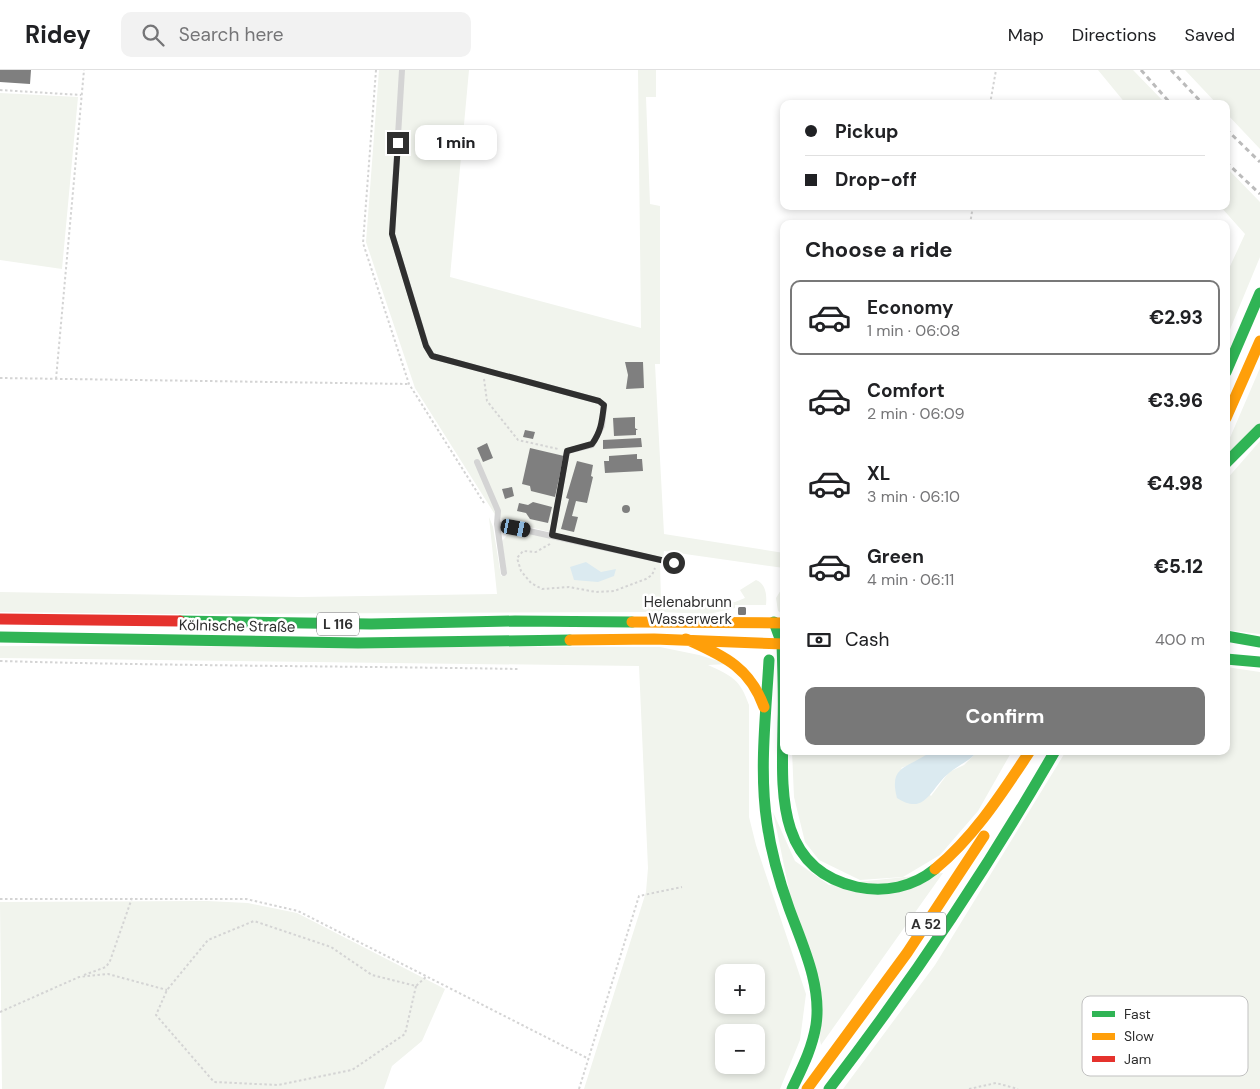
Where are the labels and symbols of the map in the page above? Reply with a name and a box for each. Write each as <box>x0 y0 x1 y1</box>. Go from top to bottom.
callout: 1 min <box>416 126 498 160</box>
route end <box>387 132 409 154</box>
car <box>499 518 532 538</box>
route start <box>663 552 685 574</box>
place label: Helenabrunn Wasserwerk <box>644 592 732 629</box>
marker: Helenabrunn Wasserwerk <box>736 605 748 617</box>
road number: L 116 <box>317 612 359 636</box>
street label: Kölnische Straße <box>179 615 295 637</box>
road number: A 52 <box>906 912 946 936</box>
legend <box>1082 996 1248 1076</box>
text: Fast <box>1124 1005 1151 1023</box>
text: Slow <box>1124 1027 1154 1045</box>
text: Jam <box>1124 1050 1151 1068</box>

